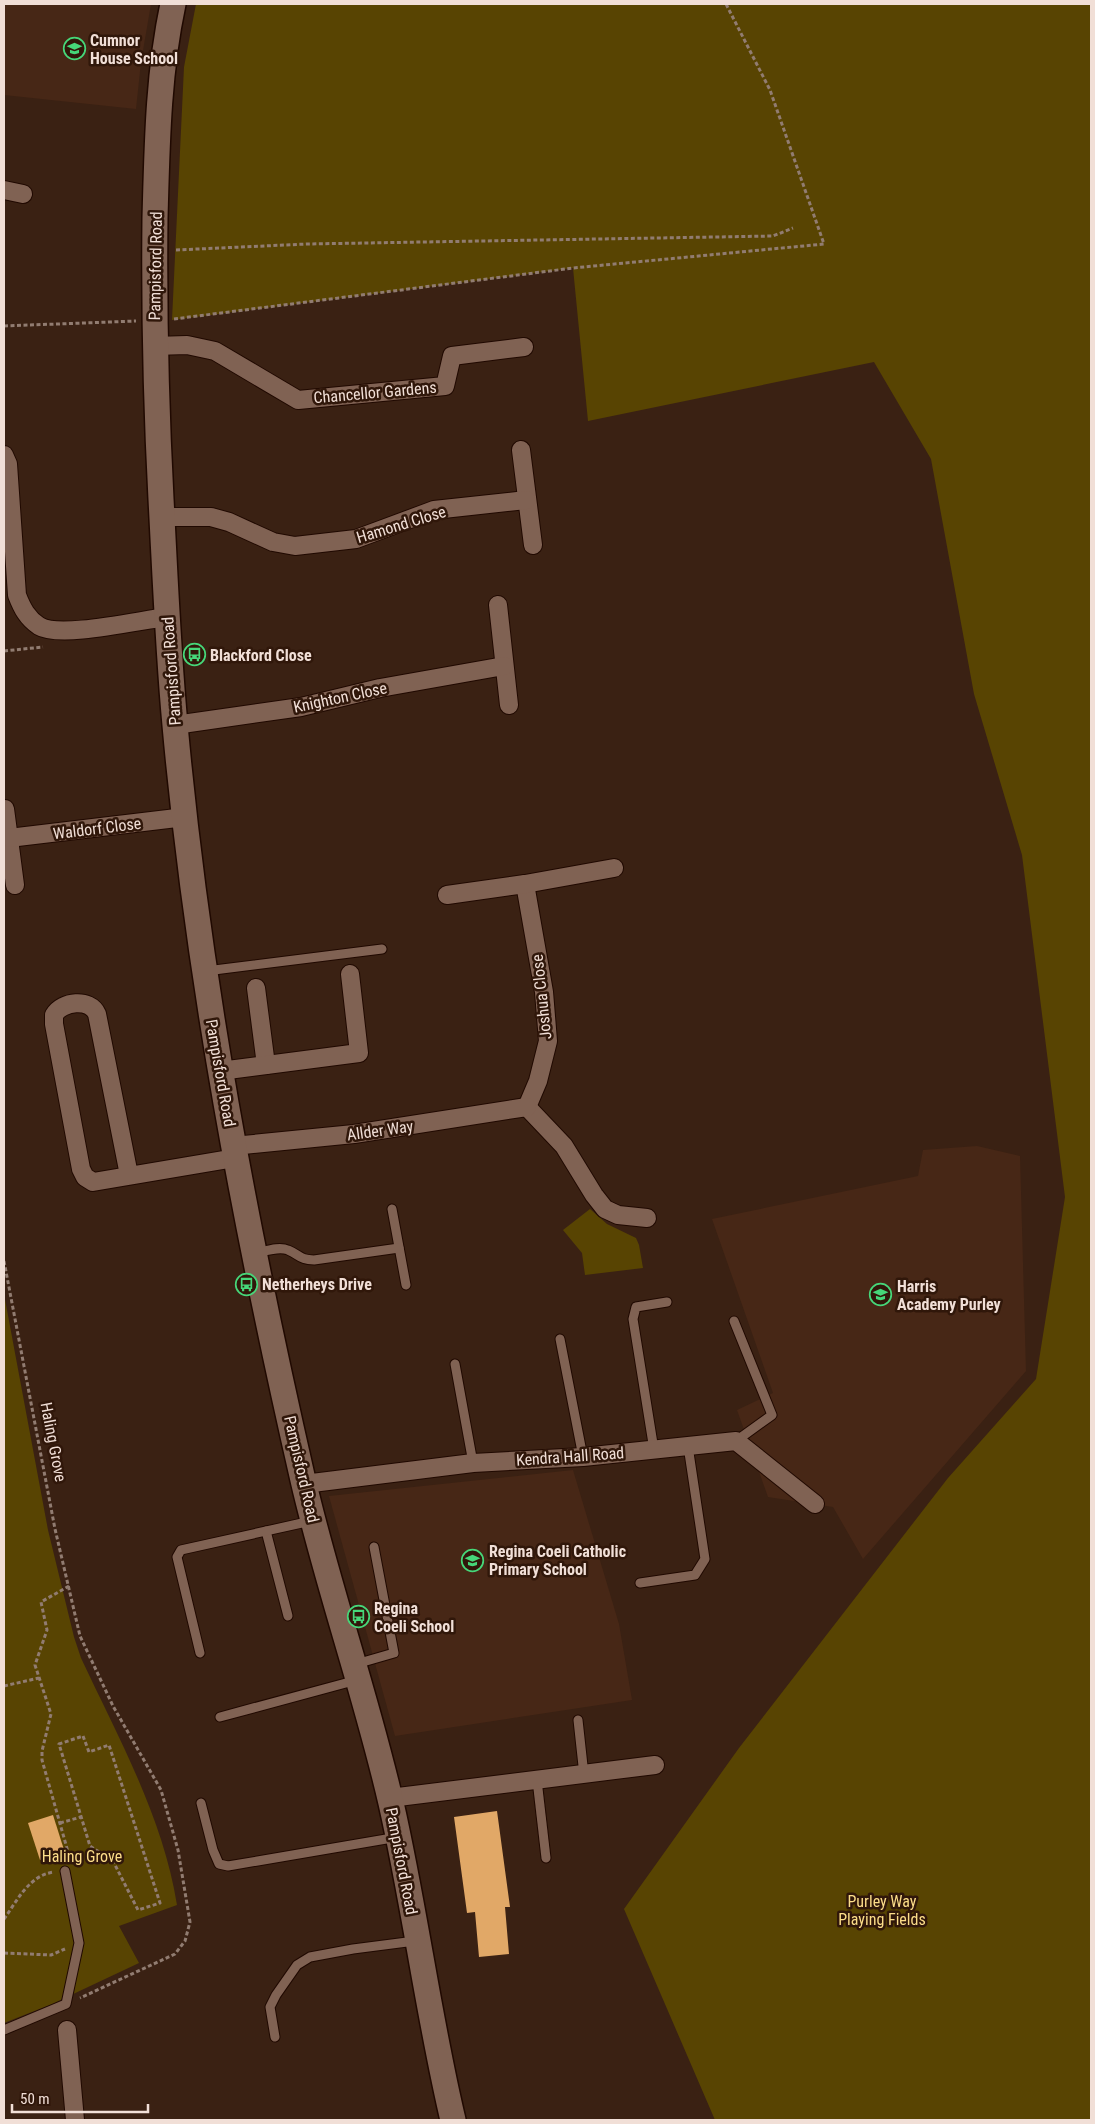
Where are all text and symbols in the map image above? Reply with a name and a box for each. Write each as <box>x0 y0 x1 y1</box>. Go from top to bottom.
place label: Cumnor House School <box>90 31 178 68</box>
school or university icon: Cumnor House School <box>62 37 86 61</box>
street label: Pampisford Road <box>145 211 166 321</box>
street label: Chancellor Gardens <box>313 378 437 407</box>
street label: Hamond Close <box>354 502 448 547</box>
street label: Pampisford Road <box>158 616 185 726</box>
bus stop icon: Blackford Close <box>182 643 206 667</box>
place label: Blackford Close <box>210 646 312 665</box>
street label: Knighton Close <box>292 678 389 717</box>
street label: Waldorf Close <box>52 814 142 843</box>
street label: Joshua Close <box>528 953 555 1040</box>
street label: Pampisford Road <box>202 1018 239 1128</box>
street label: Allder Way <box>346 1116 415 1145</box>
bus stop icon: Netherheys Drive <box>234 1272 258 1296</box>
place label: Netherheys Drive <box>262 1275 372 1294</box>
place label: Harris Academy Purley <box>897 1277 1001 1314</box>
school or university icon: Harris Academy Purley <box>869 1283 893 1307</box>
street label: Haling Grove <box>36 1401 71 1483</box>
street label: Pampisford Road <box>280 1414 323 1524</box>
street label: Kendra Hall Road <box>515 1443 625 1470</box>
place label: Regina Coeli Catholic Primary School <box>489 1542 626 1579</box>
school or university icon: Regina Coeli Catholic Primary School <box>461 1548 485 1572</box>
place label: Regina Coeli School <box>374 1599 454 1636</box>
bus stop icon: Regina Coeli School <box>346 1605 370 1629</box>
street label: Pampisford Road <box>382 1806 421 1916</box>
park label: Haling Grove <box>42 1847 122 1866</box>
park label: Purley Way Playing Fields <box>838 1892 926 1929</box>
scale bar <box>12 2082 149 2114</box>
text: 50 m <box>20 2090 50 2108</box>

